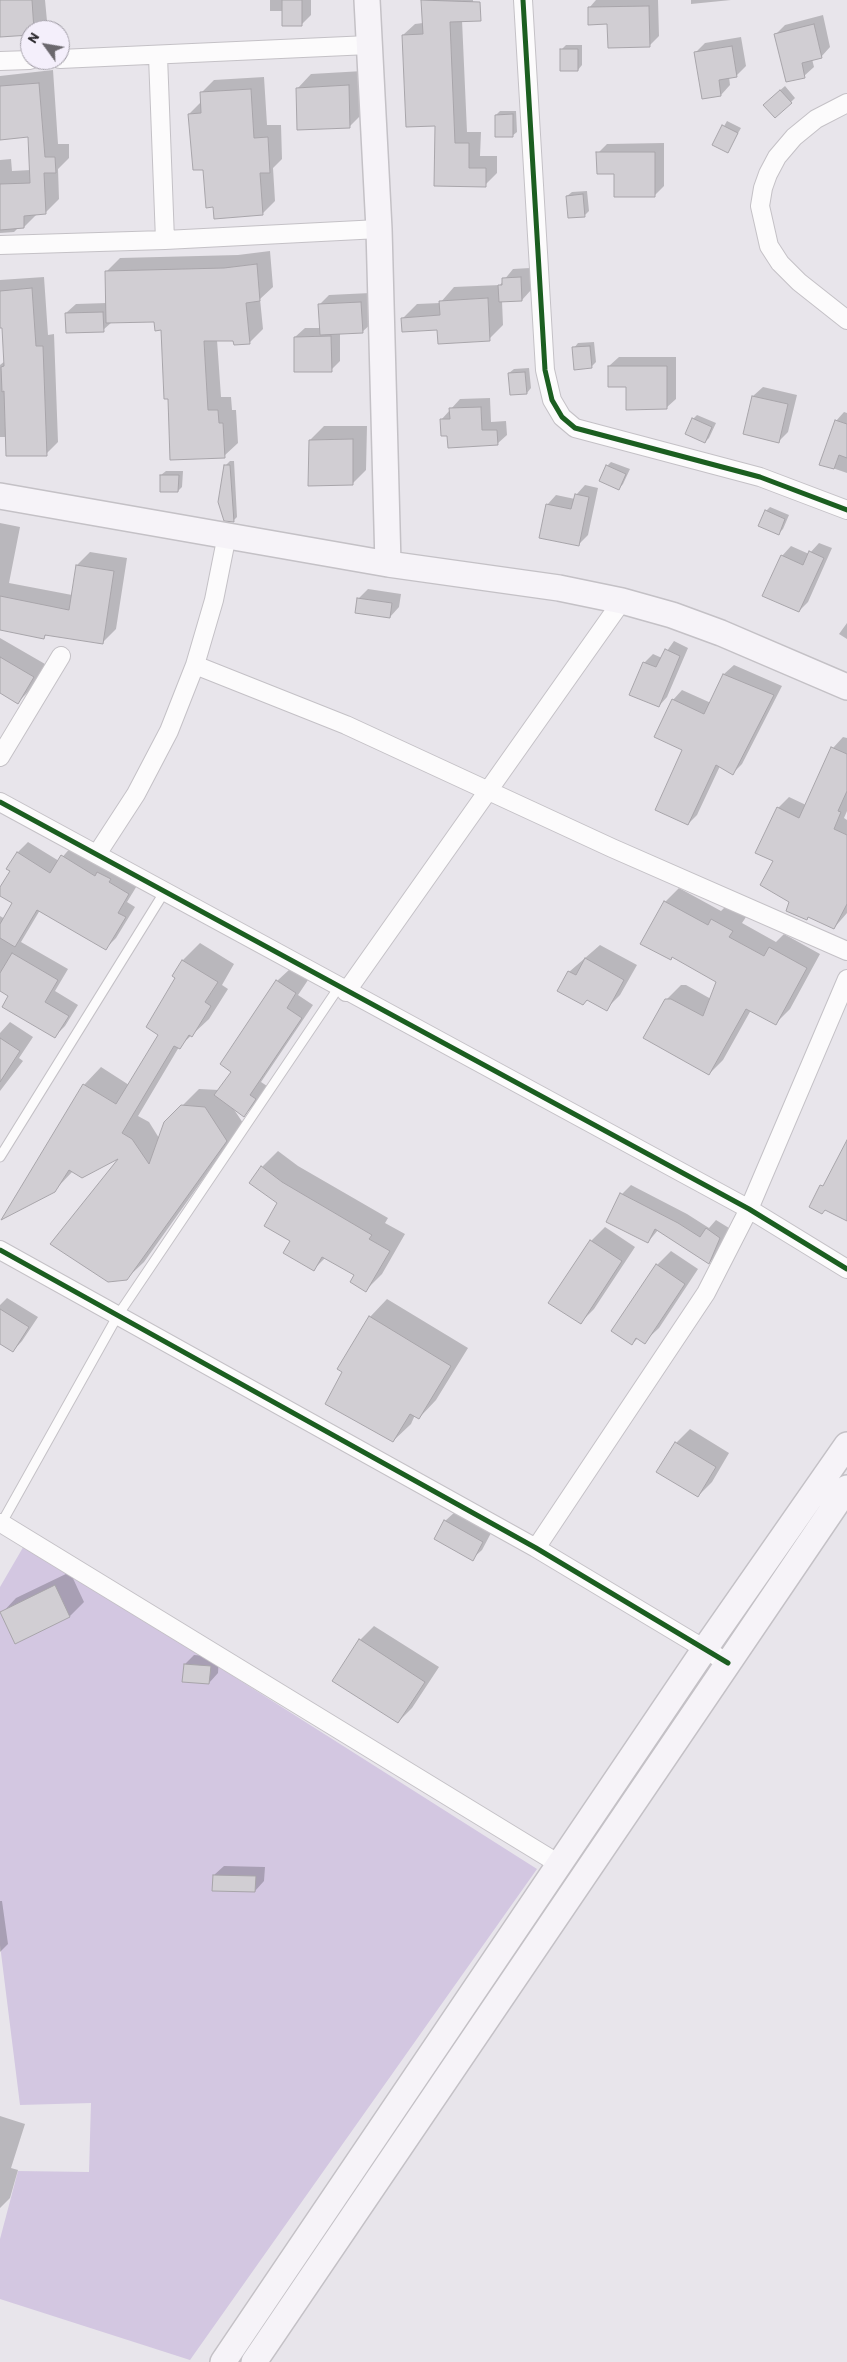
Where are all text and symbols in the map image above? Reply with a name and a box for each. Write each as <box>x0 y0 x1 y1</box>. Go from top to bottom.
north arrow <box>20 20 70 70</box>
text: N <box>23 29 42 46</box>

